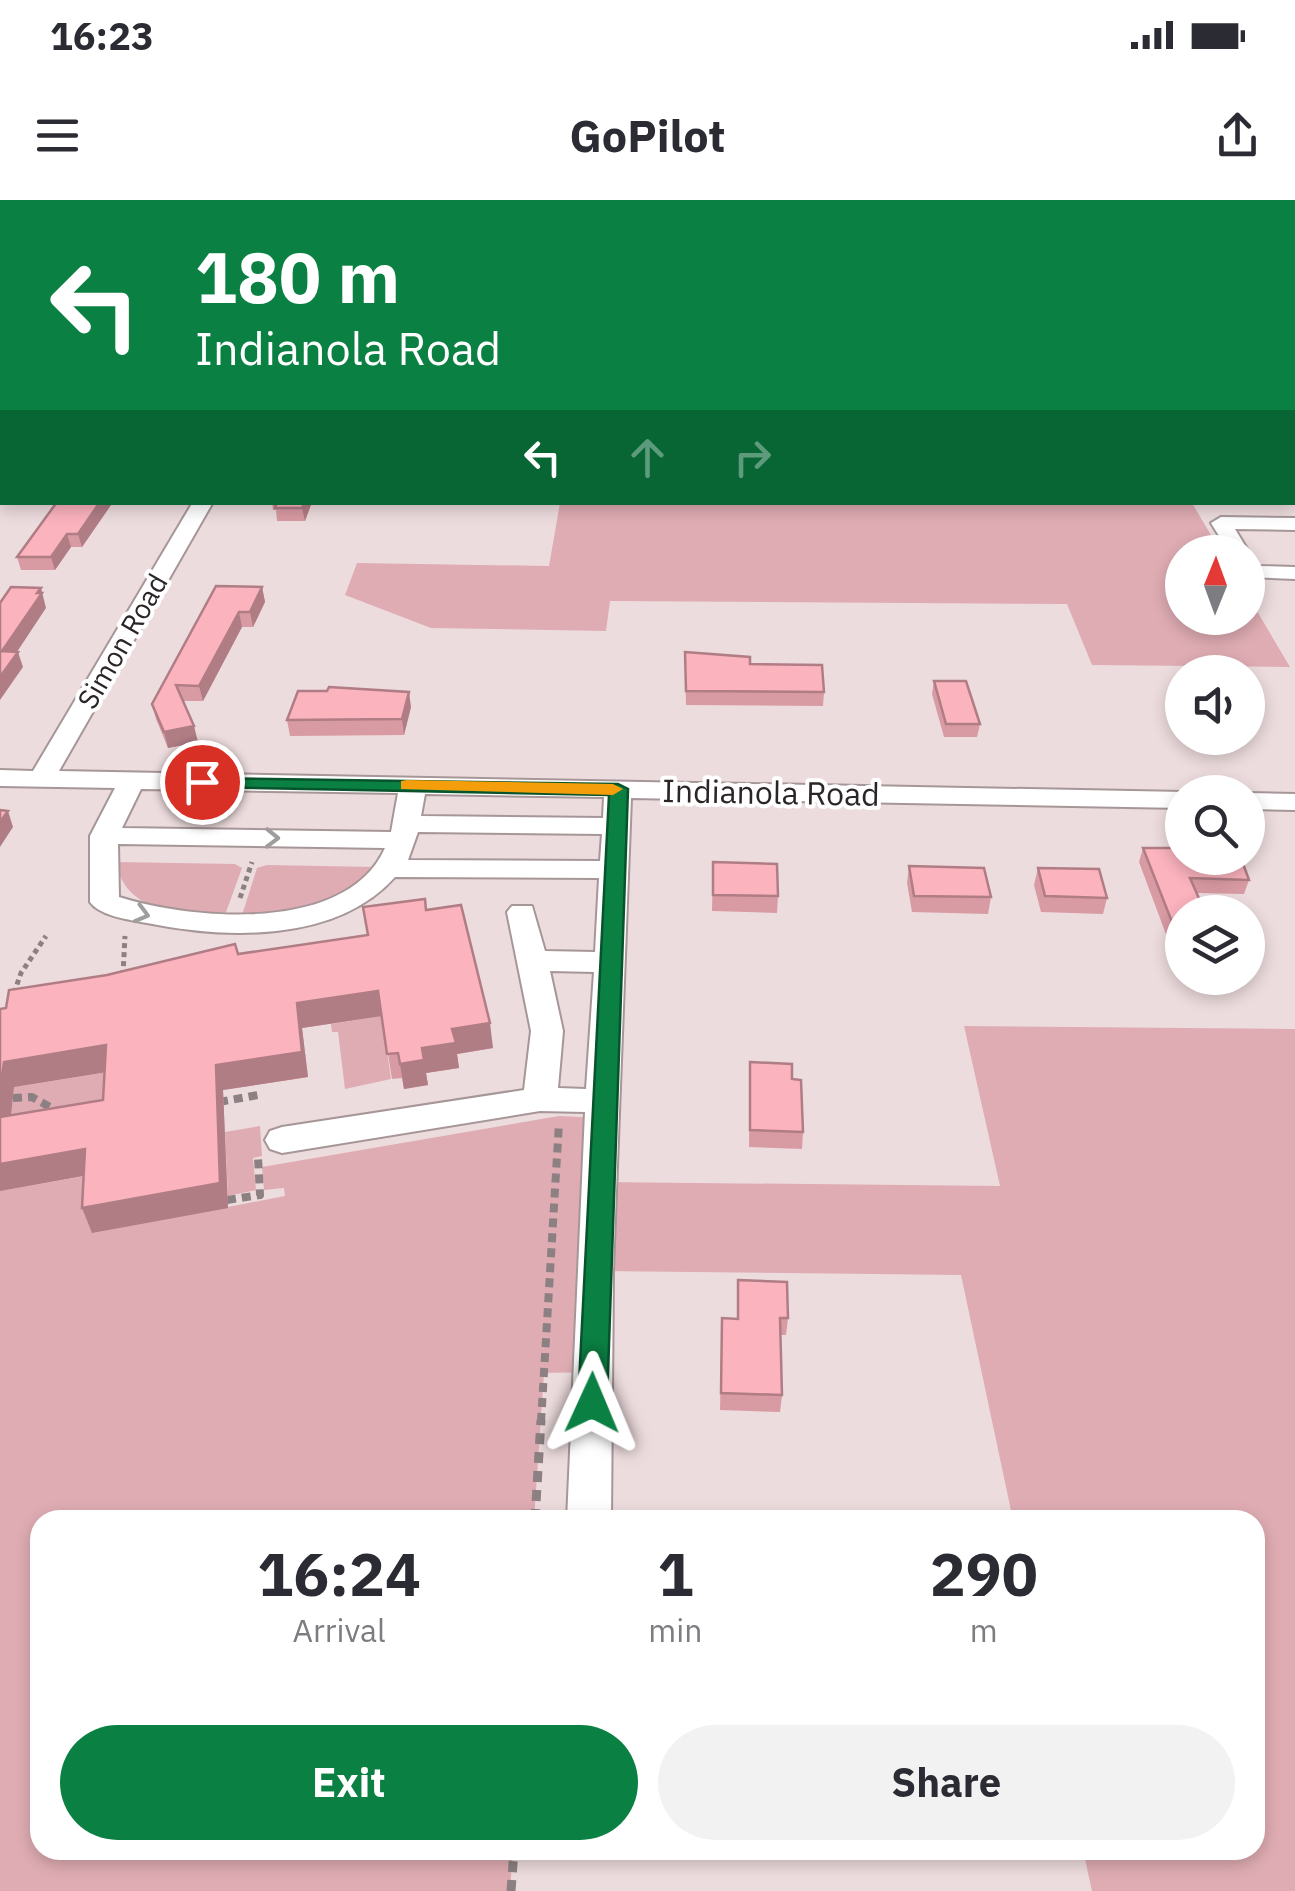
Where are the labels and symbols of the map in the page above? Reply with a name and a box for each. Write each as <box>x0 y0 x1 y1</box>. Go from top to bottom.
north arrow <box>1165 535 1265 635</box>
street label: Simon Road <box>68 567 176 715</box>
pin <box>160 740 245 825</box>
street label: Indianola Road <box>662 769 880 815</box>
one-way arrow <box>264 828 280 849</box>
one-way arrow <box>132 903 150 924</box>
position arrow <box>540 1351 644 1455</box>

